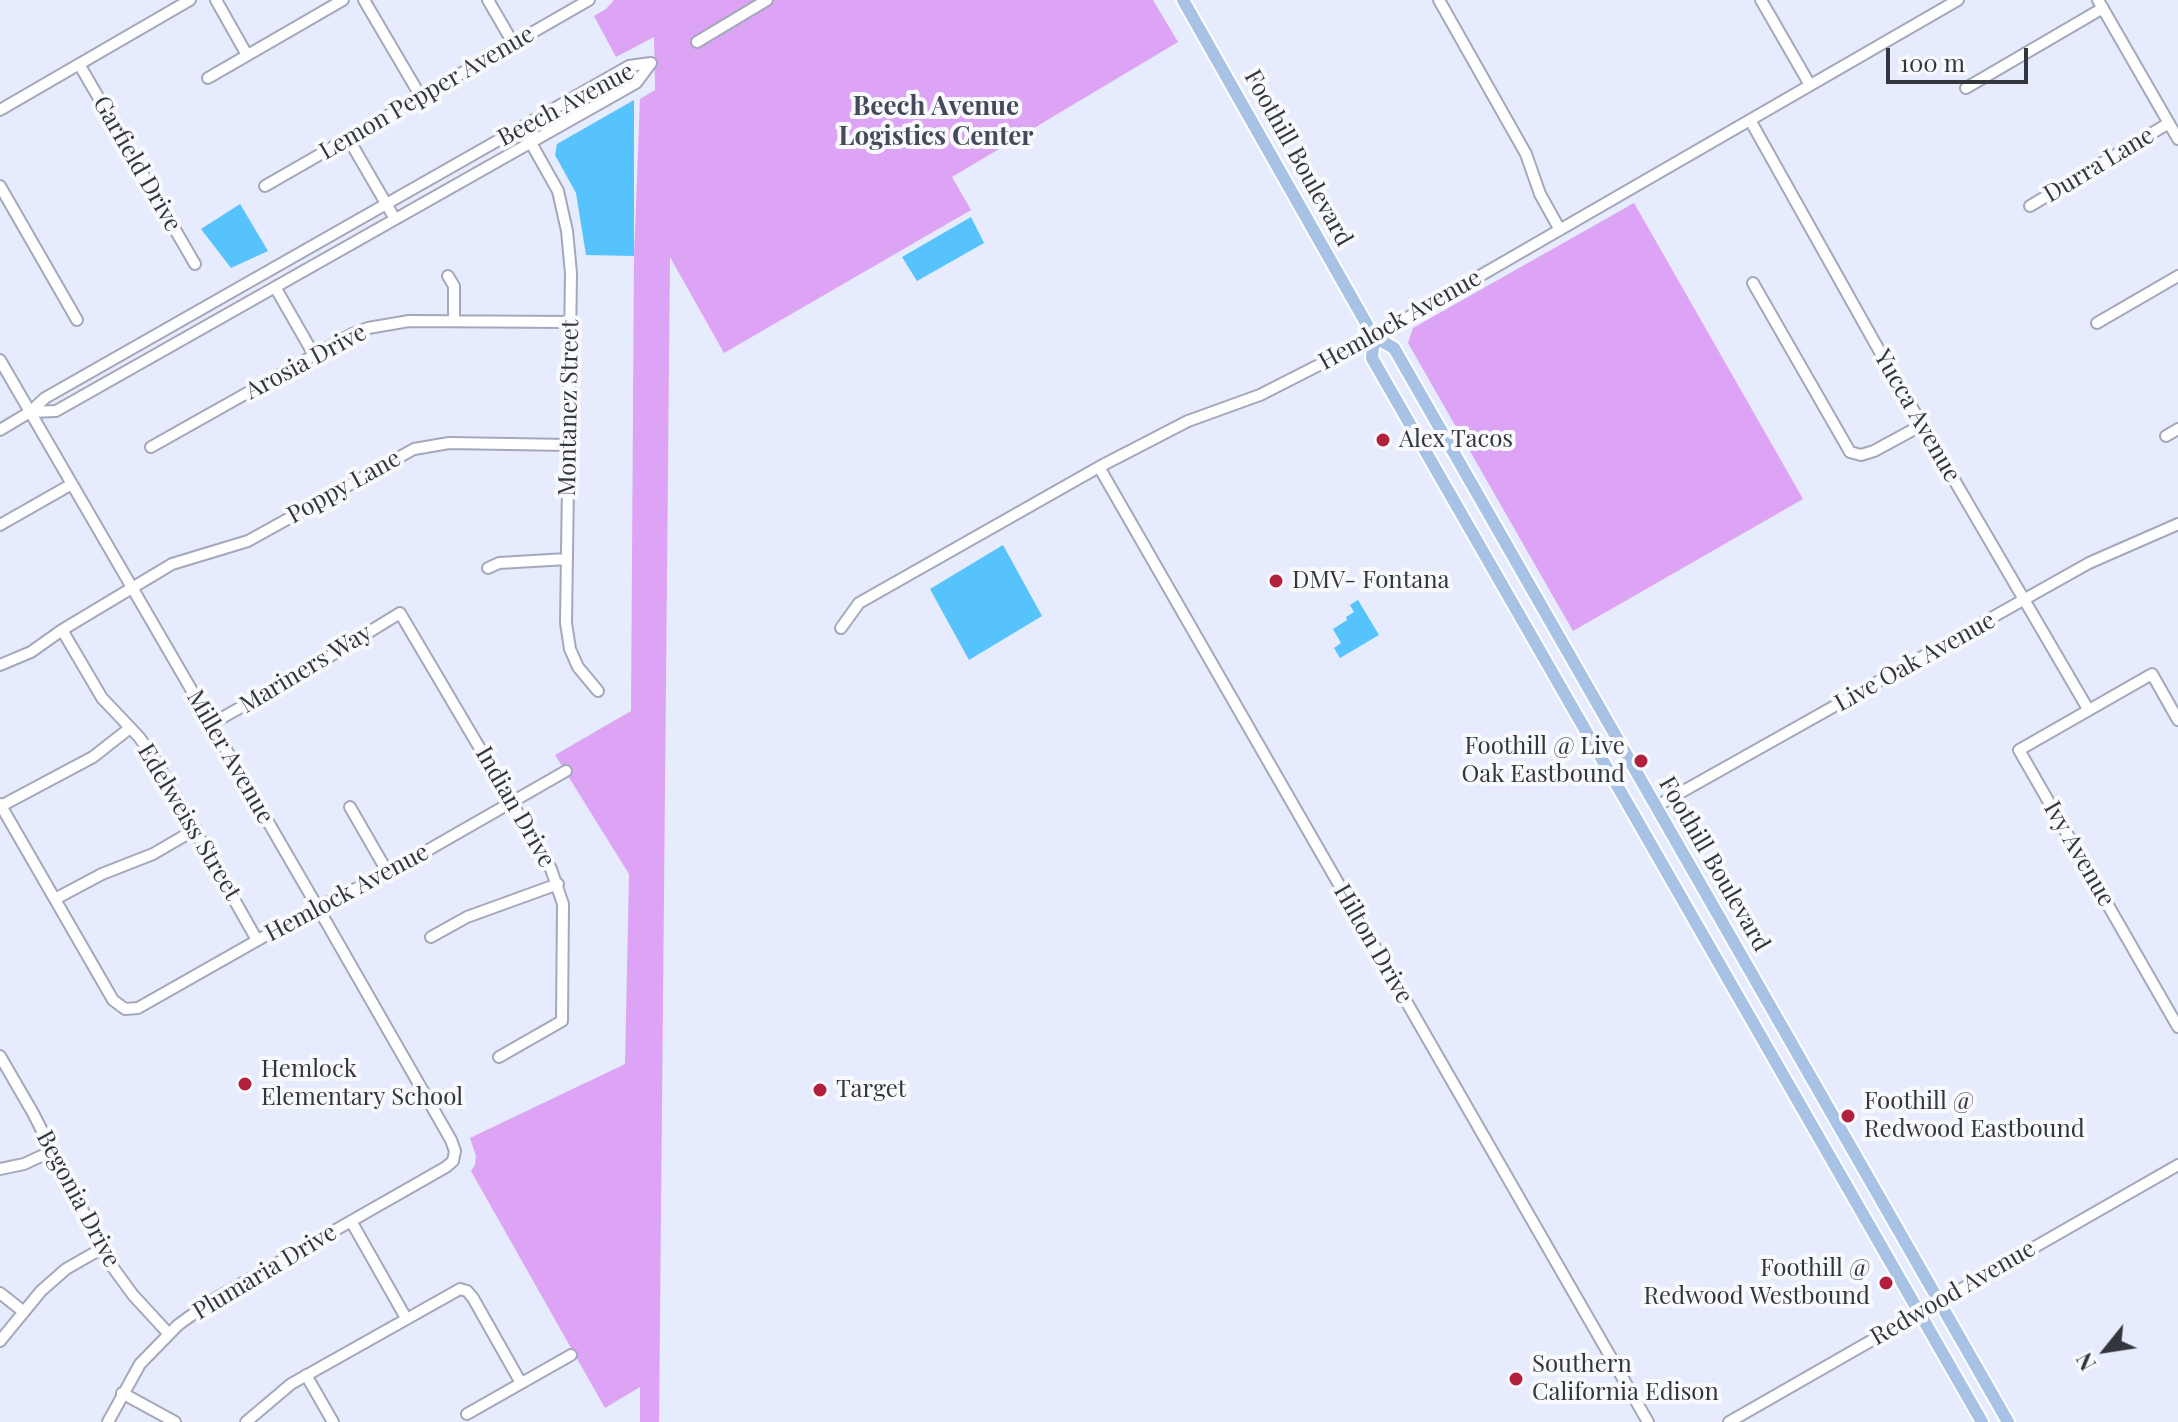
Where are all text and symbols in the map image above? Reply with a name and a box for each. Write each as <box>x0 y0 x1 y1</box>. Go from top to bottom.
street label: Lemon Pepper Avenue <box>315 20 539 166</box>
scale bar <box>1890 32 2032 82</box>
text: 100 m <box>1900 46 1965 78</box>
street label: Beech Avenue <box>493 57 639 153</box>
street label: Foothill Boulevard <box>1238 65 1358 251</box>
street label: Garfield Drive <box>87 91 187 237</box>
district label: Beech Avenue Logistics Center <box>839 91 1033 152</box>
street label: Durra Lane <box>2039 121 2159 209</box>
street label: Hemlock Avenue <box>1314 264 1486 376</box>
street label: Arosia Drive <box>241 318 371 406</box>
street label: Montanez Street <box>553 319 585 497</box>
street label: Yucca Avenue <box>1868 345 1966 487</box>
place label: Alex Tacos <box>1399 426 1513 454</box>
marker: Alex Tacos <box>1374 431 1392 449</box>
street label: Poppy Lane <box>282 444 406 530</box>
place label: DMV- Fontana <box>1292 567 1449 595</box>
marker: DMV- Fontana <box>1267 572 1285 590</box>
street label: Live Oak Avenue <box>1830 606 2000 718</box>
street label: Mariners Way <box>235 618 377 720</box>
street label: Miller Avenue <box>180 685 280 829</box>
place label: Foothill @ Live Oak Eastbound <box>1461 733 1625 789</box>
street label: Edelweiss Street <box>131 739 247 905</box>
street label: Indian Drive <box>469 742 561 872</box>
marker: Foothill @ Live Oak Eastbound <box>1632 752 1650 770</box>
street label: Foothill Boulevard <box>1652 771 1776 957</box>
street label: Ivy Avenue <box>2037 796 2121 912</box>
street label: Hemlock Avenue <box>260 838 434 948</box>
street label: Hilton Drive <box>1327 879 1419 1009</box>
place label: Hemlock Elementary School <box>261 1056 463 1112</box>
marker: Hemlock Elementary School <box>236 1075 254 1093</box>
place label: Target <box>836 1076 906 1104</box>
marker: Target <box>811 1081 829 1099</box>
place label: Foothill @ Redwood Eastbound <box>1864 1088 2085 1144</box>
marker: Foothill @ Redwood Eastbound <box>1839 1107 1857 1125</box>
street label: Begonia Drive <box>30 1126 126 1272</box>
street label: Plumaria Drive <box>188 1218 342 1326</box>
street label: Redwood Avenue <box>1866 1234 2040 1352</box>
place label: Foothill @ Redwood Westbound <box>1644 1255 1870 1311</box>
marker: Foothill @ Redwood Westbound <box>1877 1274 1895 1292</box>
north arrow <box>2066 1310 2146 1390</box>
text: N <box>2068 1348 2102 1376</box>
place label: Southern California Edison <box>1532 1351 1719 1407</box>
marker: Southern California Edison <box>1507 1370 1525 1388</box>

